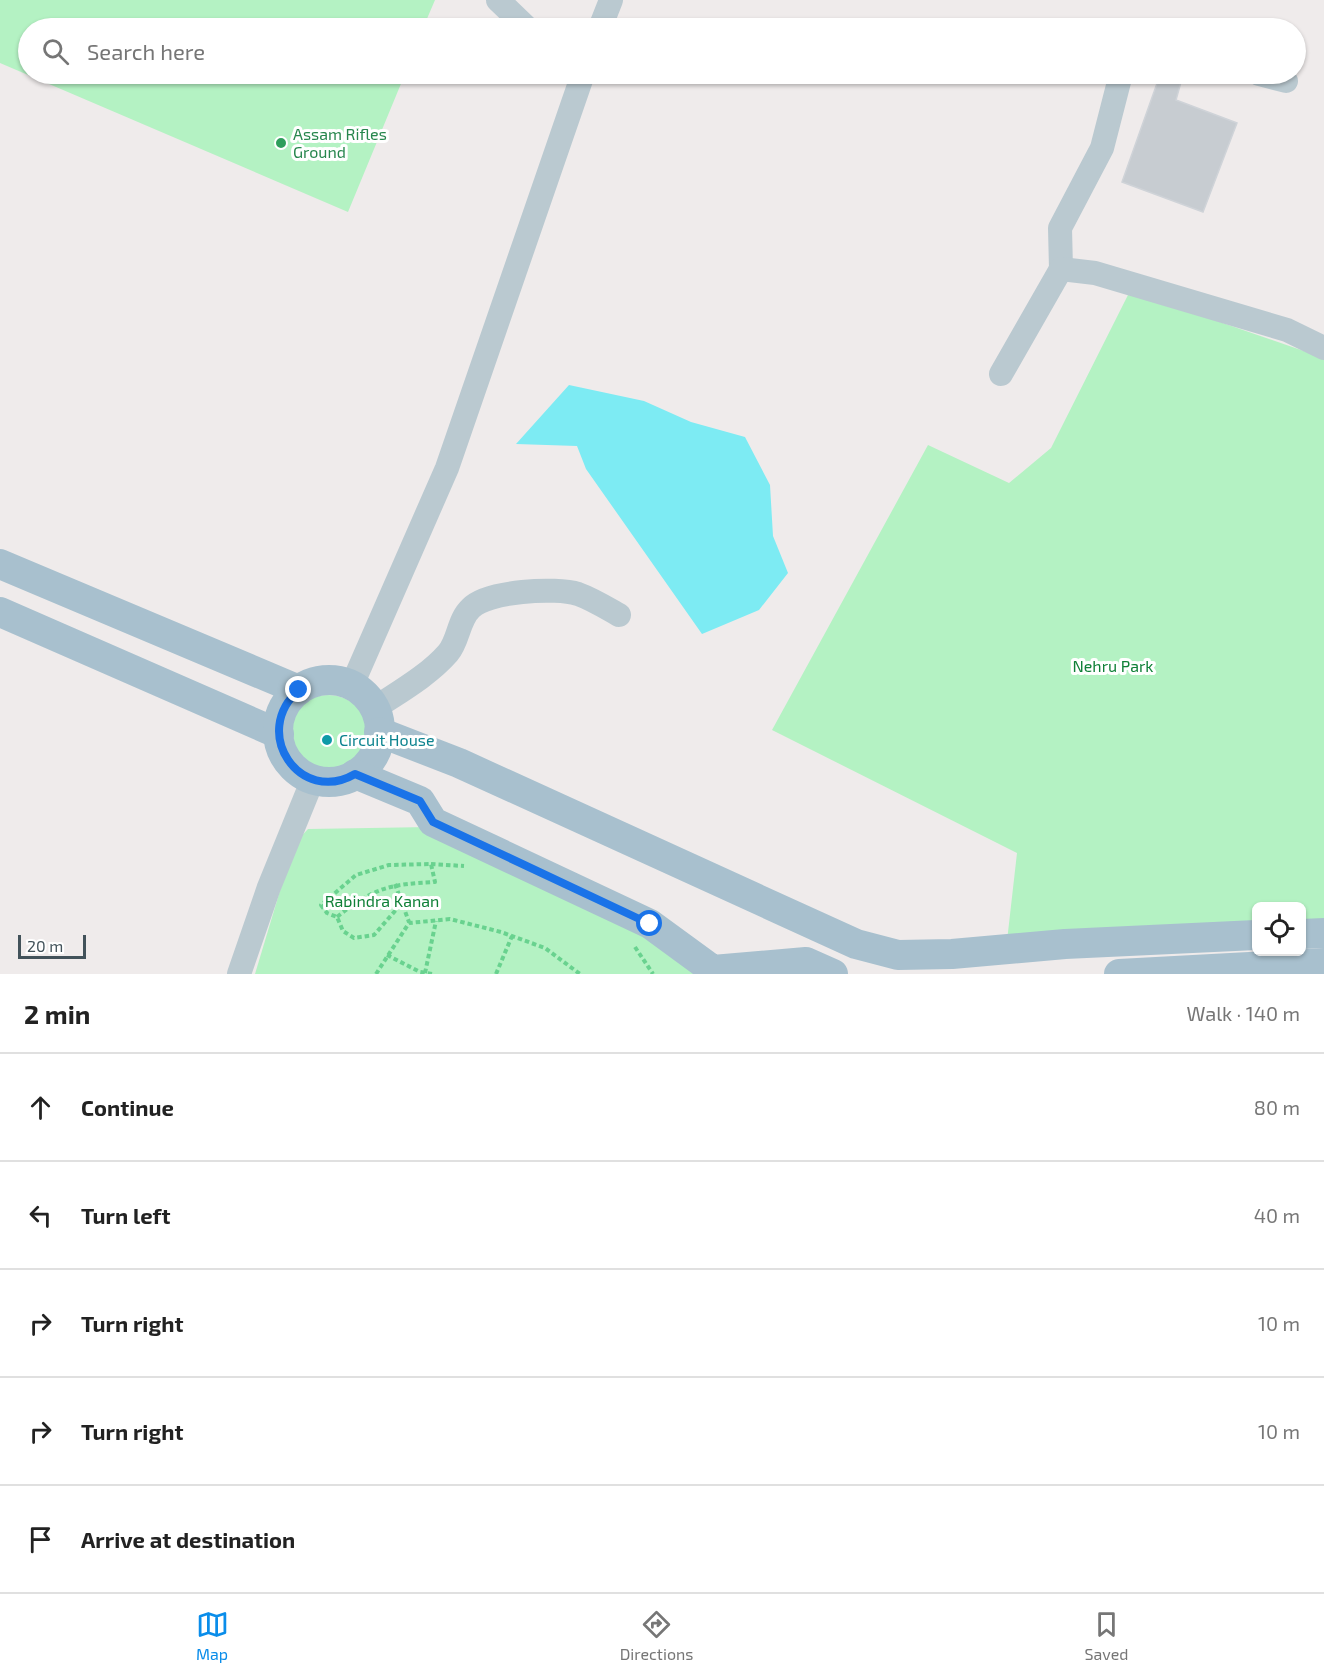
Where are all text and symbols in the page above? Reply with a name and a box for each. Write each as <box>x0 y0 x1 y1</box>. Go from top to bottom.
search box <box>18 18 1306 84</box>
icon: search <box>39 35 72 68</box>
text: Search here <box>87 38 205 64</box>
place label: Assam Rifles Ground <box>293 124 387 161</box>
marker: Assam Rifles Ground <box>274 136 288 150</box>
park label: Nehru Park <box>1073 656 1154 675</box>
route end <box>285 676 311 702</box>
place label: Circuit House <box>339 730 435 749</box>
marker: Circuit House <box>320 733 334 747</box>
park label: Rabindra Kanan <box>325 891 439 910</box>
map controls <box>1252 902 1306 956</box>
button: locate <box>1252 902 1306 956</box>
route start <box>636 910 662 936</box>
scale bar <box>18 932 86 959</box>
text: 20 m <box>27 936 63 955</box>
text: 2 min <box>24 998 90 1029</box>
text: Walk · 140 m <box>1186 1001 1300 1025</box>
icon: ahead <box>24 1091 57 1124</box>
text: Continue <box>81 1094 174 1120</box>
text: 80 m <box>1254 1095 1300 1119</box>
icon: left <box>24 1199 57 1232</box>
text: Turn left <box>81 1202 170 1228</box>
text: 40 m <box>1254 1203 1300 1227</box>
icon: right <box>24 1307 57 1340</box>
text: Turn right <box>81 1310 183 1336</box>
text: 10 m <box>1258 1311 1300 1335</box>
icon: right <box>24 1415 57 1448</box>
text: Turn right <box>81 1418 183 1444</box>
text: 10 m <box>1258 1419 1300 1443</box>
icon: arrive <box>24 1523 57 1556</box>
text: Arrive at destination <box>81 1526 295 1552</box>
tab: Map <box>196 1608 229 1663</box>
tab: Directions <box>620 1608 693 1663</box>
tab: Saved <box>1085 1608 1128 1663</box>

